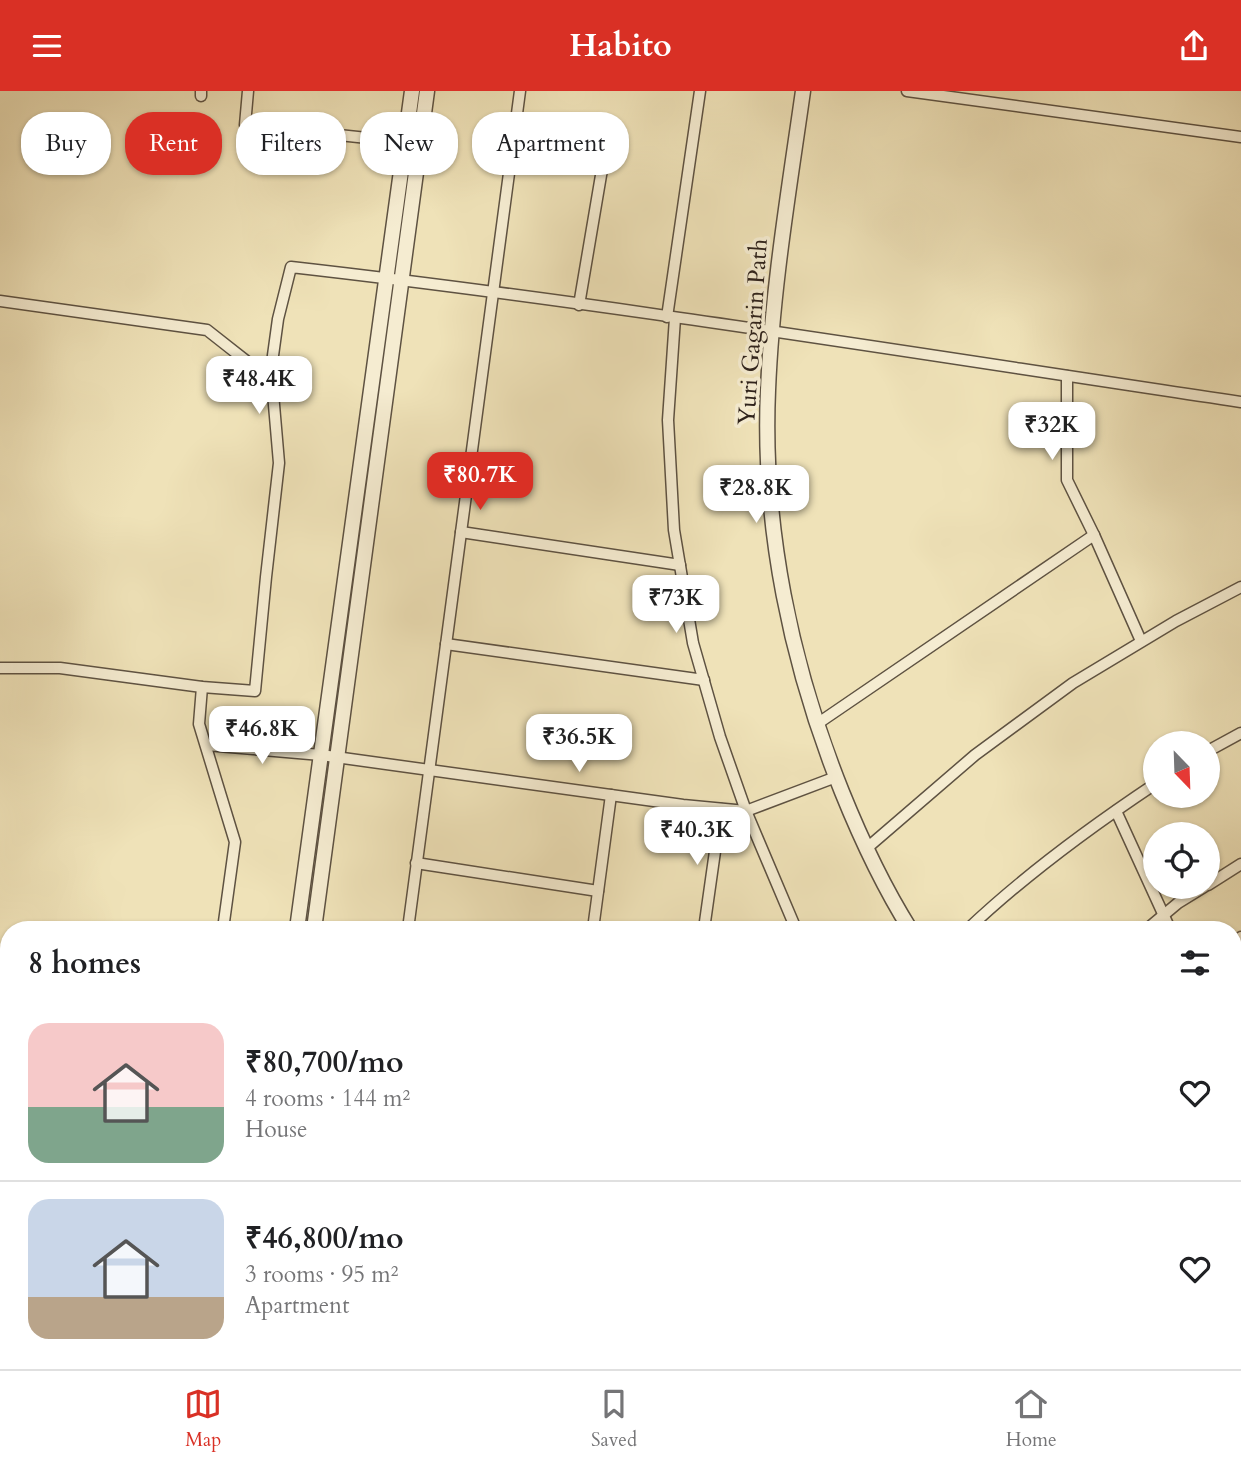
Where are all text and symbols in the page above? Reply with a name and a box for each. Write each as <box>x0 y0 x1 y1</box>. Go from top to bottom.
text: Habito <box>569 24 672 68</box>
icon: menu <box>28 27 66 65</box>
icon: share <box>1175 27 1213 65</box>
chip: Buy <box>21 112 111 175</box>
chip: Rent <box>125 112 222 175</box>
chip: Filters <box>236 112 346 175</box>
chip: New <box>360 112 458 175</box>
chip: Apartment <box>472 112 629 175</box>
street label: Yuri Gagarin Path <box>730 238 776 426</box>
pin: ₹48.4K <box>202 357 316 416</box>
text: ₹48.4K <box>222 363 296 394</box>
pin: ₹32K <box>1011 403 1093 462</box>
text: ₹32K <box>1024 409 1080 440</box>
pin: ₹80.7K <box>423 453 537 512</box>
text: ₹80.7K <box>443 459 517 490</box>
pin: ₹28.8K <box>699 465 813 525</box>
text: ₹28.8K <box>719 472 793 503</box>
pin: ₹73K <box>635 575 717 635</box>
text: ₹73K <box>648 582 704 613</box>
pin: ₹46.8K <box>205 707 319 766</box>
text: ₹46.8K <box>225 713 299 744</box>
pin: ₹36.5K <box>522 715 636 774</box>
text: ₹36.5K <box>542 721 616 752</box>
north arrow <box>1143 731 1220 809</box>
map controls <box>1143 731 1220 899</box>
pin: ₹40.3K <box>640 807 754 867</box>
text: ₹40.3K <box>660 814 734 845</box>
button: locate <box>1143 822 1220 899</box>
text: 8 homes <box>28 943 141 984</box>
icon: filters <box>1176 944 1214 982</box>
text: ₹80,700/mo <box>245 1042 404 1083</box>
icon: home <box>84 1051 168 1135</box>
icon: heart <box>1176 1074 1214 1112</box>
text: 4 rooms · 144 m² <box>245 1083 410 1114</box>
text: House <box>245 1114 307 1145</box>
text: ₹46,800/mo <box>245 1218 404 1259</box>
icon: home <box>84 1227 168 1311</box>
icon: heart <box>1176 1250 1214 1288</box>
text: 3 rooms · 95 m² <box>245 1259 398 1290</box>
text: Apartment <box>245 1290 349 1321</box>
tab: Map <box>184 1385 222 1453</box>
tab: Saved <box>591 1385 637 1453</box>
tab: Home <box>1006 1385 1057 1453</box>

